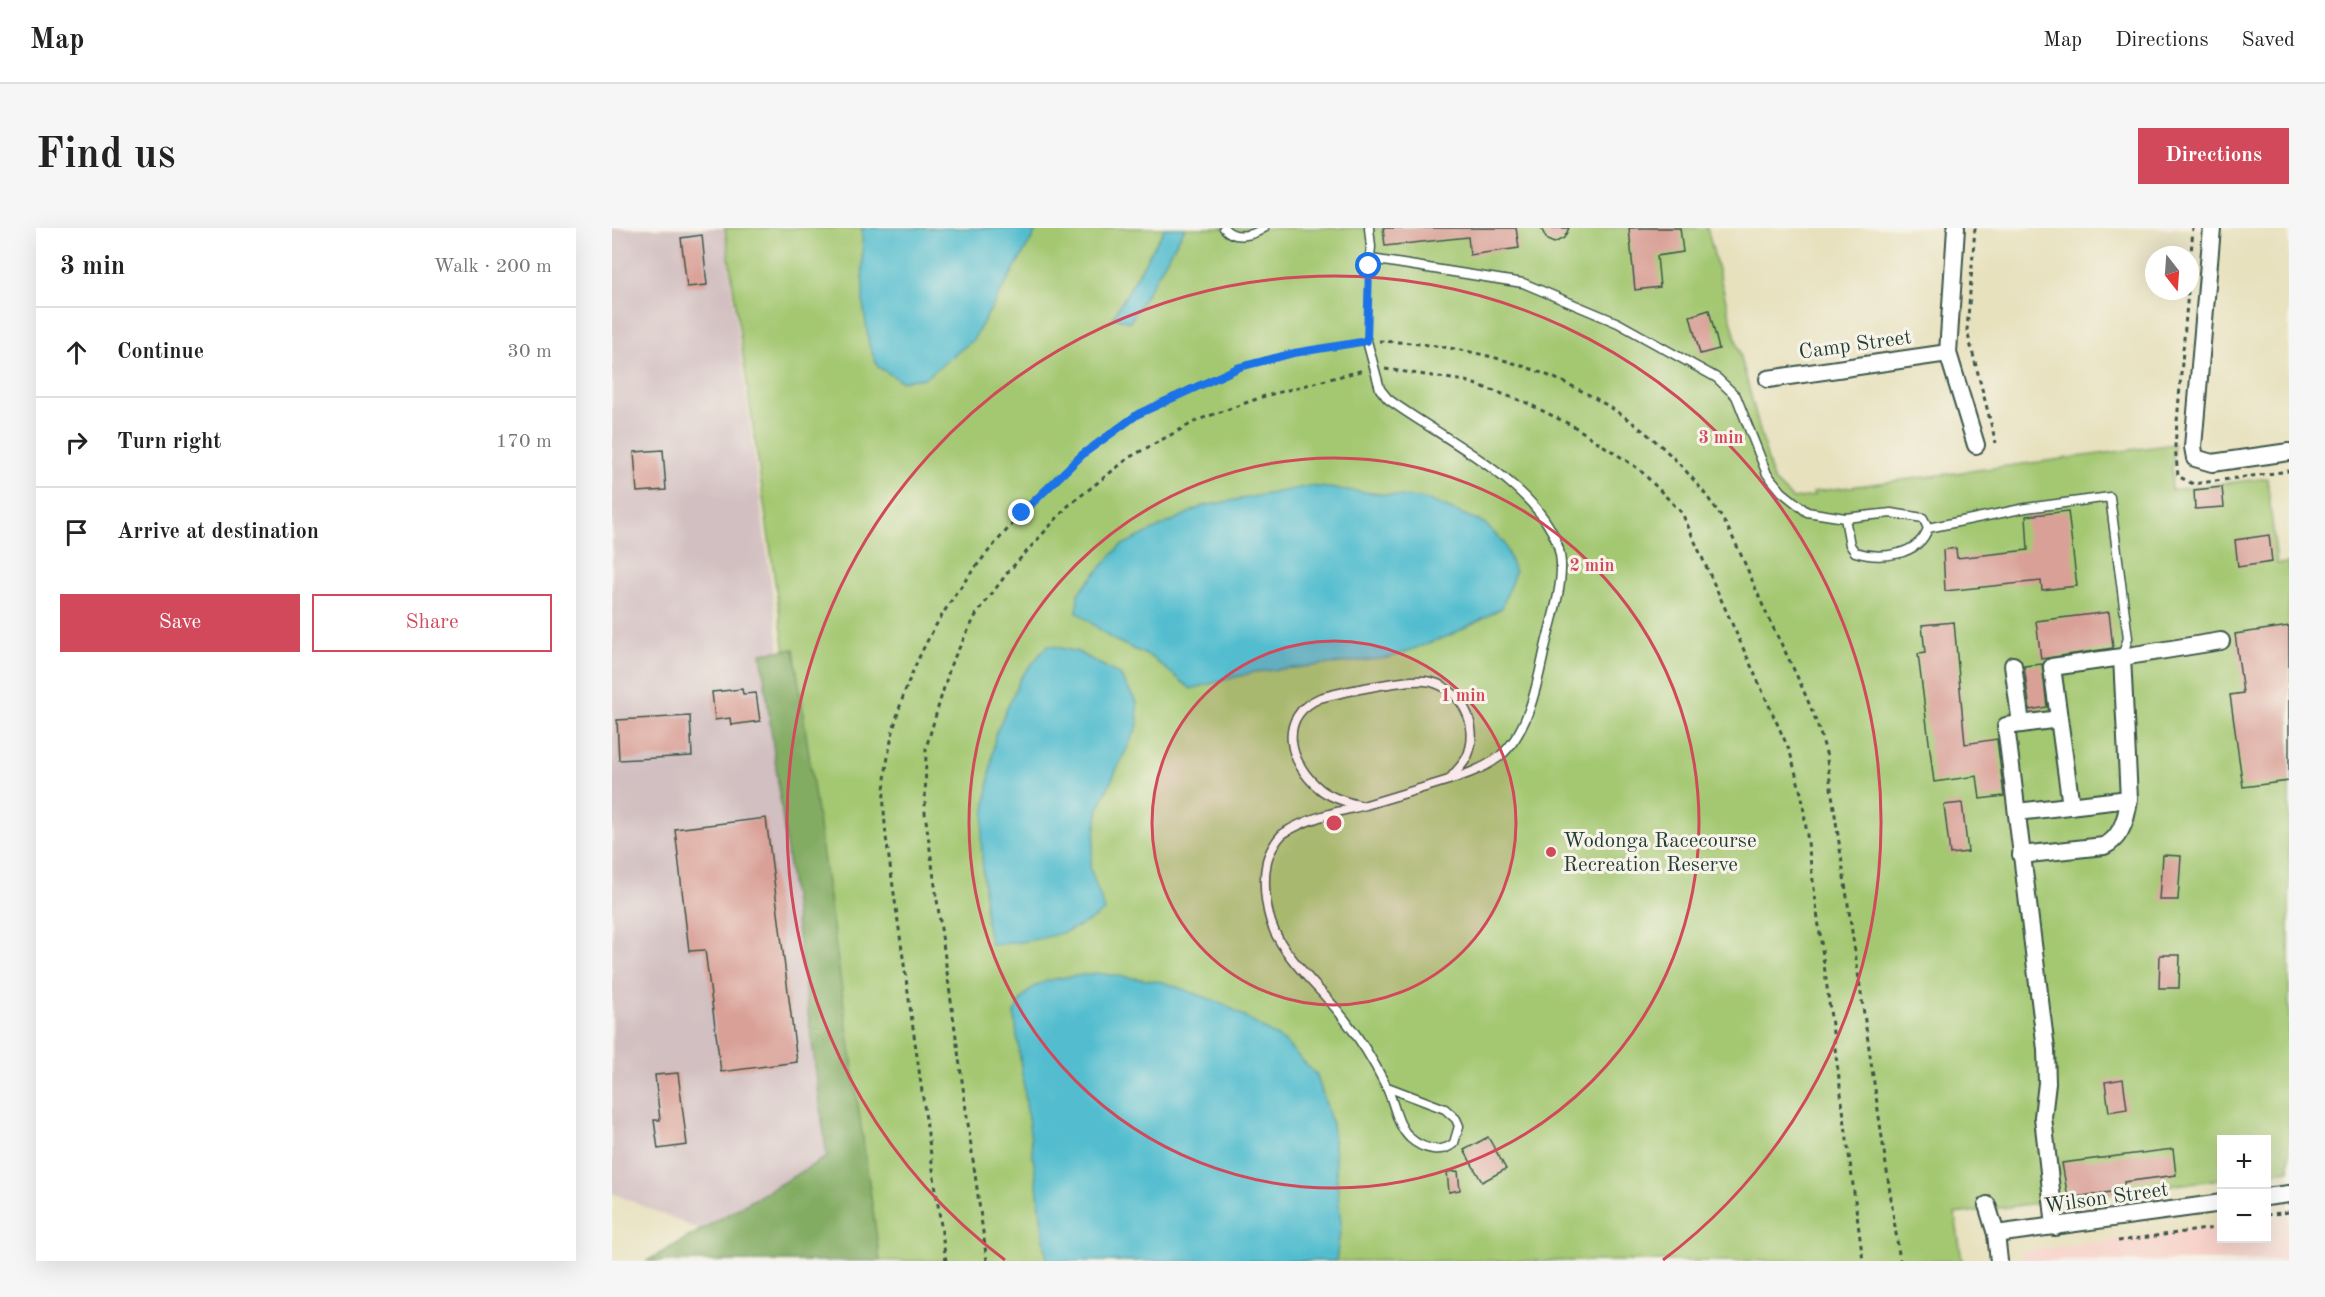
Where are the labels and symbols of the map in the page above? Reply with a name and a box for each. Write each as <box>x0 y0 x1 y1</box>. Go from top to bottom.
north arrow <box>2145 246 2199 300</box>
route start <box>1355 252 1381 278</box>
street label: Camp Street <box>1798 327 1913 364</box>
text: 3 min <box>1698 429 1744 447</box>
route end <box>1008 499 1034 525</box>
text: 2 min <box>1569 557 1615 575</box>
text: 1 min <box>1440 687 1486 705</box>
centre of rings <box>1324 813 1344 833</box>
place label: Wodonga Racecourse Recreation Reserve <box>1563 831 1757 876</box>
marker: Wodonga Racecourse Recreation Reserve <box>1544 845 1558 859</box>
street label: Wilson Street <box>2043 1179 2170 1218</box>

